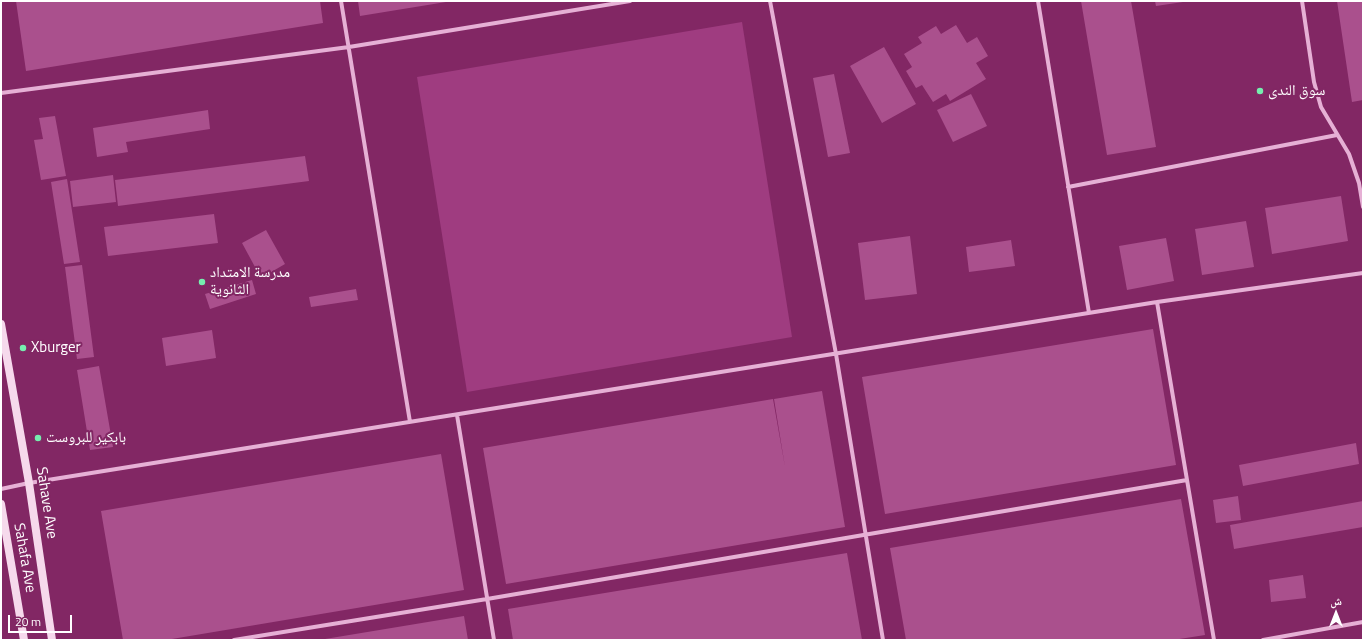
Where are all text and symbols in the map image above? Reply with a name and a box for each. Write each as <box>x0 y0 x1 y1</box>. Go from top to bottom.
place label: سوق الندى <box>1268 82 1325 100</box>
marker: سوق الندى <box>1255 86 1265 96</box>
place label: مدرسة الامتداد الثانوية <box>210 264 290 299</box>
marker: مدرسة الامتداد الثانوية <box>197 277 207 287</box>
place label: Xburger <box>31 339 81 357</box>
marker: Xburger <box>18 343 28 353</box>
place label: بابكير للبروست <box>46 429 126 447</box>
marker: بابكير للبروست <box>33 433 43 443</box>
street label: Sahave Ave <box>31 466 61 540</box>
street label: Sahafa Ave <box>9 522 39 594</box>
north arrow <box>1316 593 1356 633</box>
text: ش <box>1330 593 1342 609</box>
scale bar <box>10 607 74 633</box>
text: 20 m <box>15 612 41 631</box>

